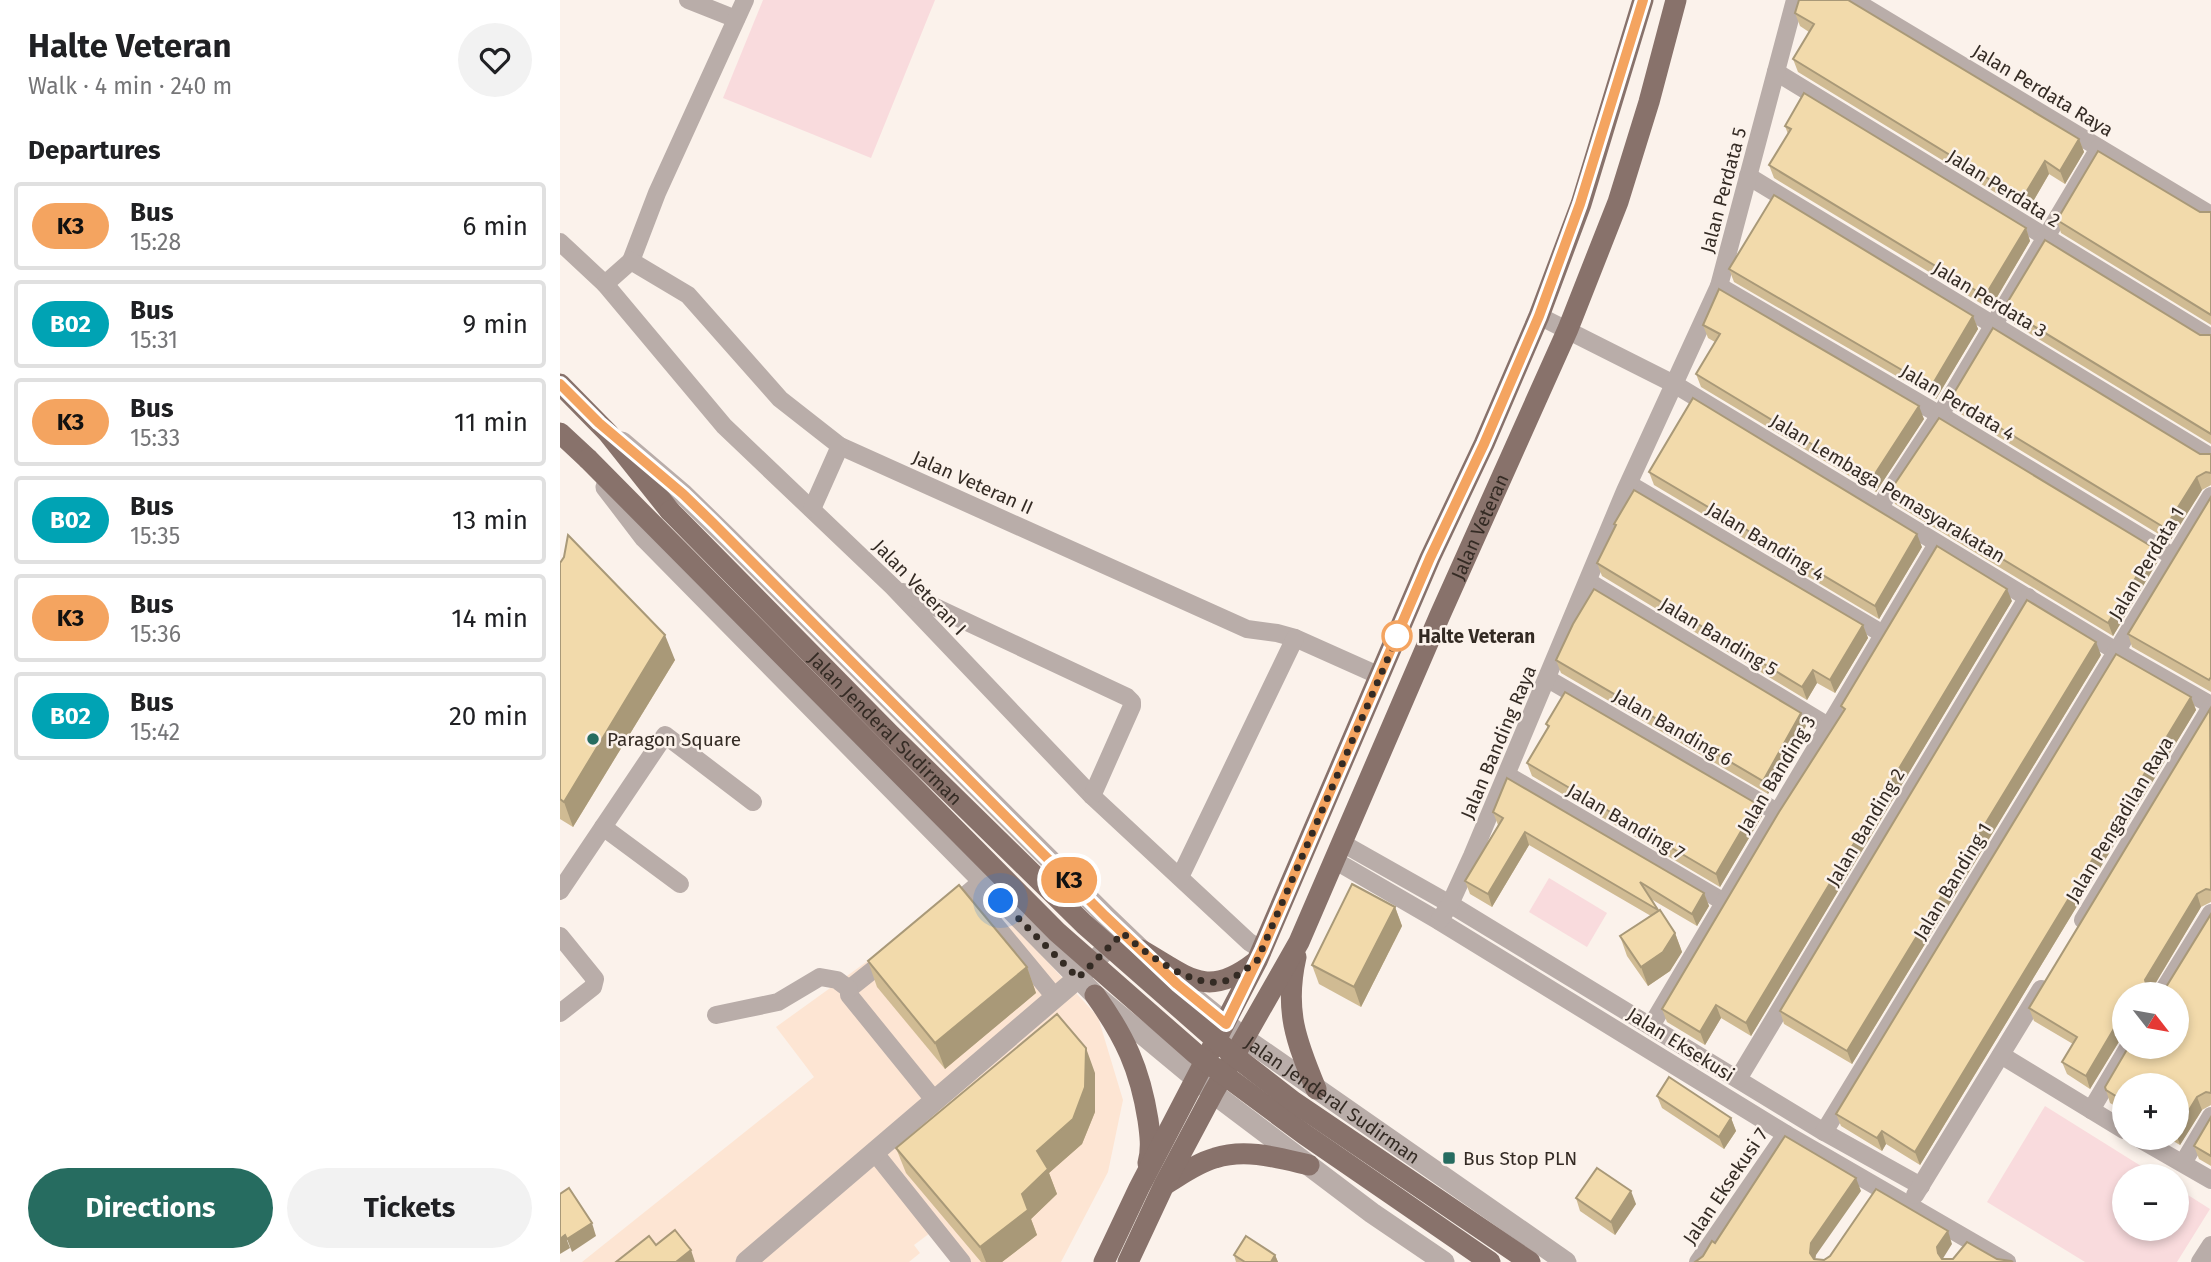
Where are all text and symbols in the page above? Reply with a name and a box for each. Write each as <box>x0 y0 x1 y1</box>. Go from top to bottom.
button: heart <box>458 23 532 97</box>
text: Halte Veteran <box>28 26 231 66</box>
street label: Jalan Perdata Raya <box>1968 39 2117 142</box>
text: Walk · 4 min · 240 m <box>28 72 232 100</box>
street label: Jalan Perdata 5 <box>1696 125 1751 255</box>
text: Departures <box>28 135 161 166</box>
street label: Jalan Perdata 2 <box>1943 145 2064 232</box>
text: Bus <box>130 197 173 228</box>
text: 6 min <box>462 211 528 242</box>
text: K3 <box>57 212 84 240</box>
text: 15:28 <box>130 228 181 256</box>
street label: Jalan Perdata 3 <box>1929 256 2051 342</box>
text: Bus <box>130 295 173 326</box>
text: 9 min <box>463 309 528 340</box>
text: B02 <box>50 310 91 338</box>
text: 15:31 <box>130 326 178 354</box>
street label: Jalan Perdata 4 <box>1896 359 2019 446</box>
text: Bus <box>130 393 173 424</box>
text: 11 min <box>454 407 528 438</box>
text: K3 <box>57 408 84 436</box>
street label: Jalan Lembaga Pemasyarakatan <box>1766 409 2009 568</box>
text: 15:33 <box>130 424 180 452</box>
street label: Jalan Veteran II <box>909 446 1037 519</box>
street label: Jalan Veteran <box>1446 470 1514 583</box>
text: Bus <box>130 491 173 522</box>
street label: Jalan Banding 4 <box>1702 497 1829 586</box>
street label: Jalan Perdata 1 <box>2104 503 2189 624</box>
text: 13 min <box>452 505 528 536</box>
text: B02 <box>50 506 91 534</box>
text: 15:35 <box>130 522 180 550</box>
street label: Jalan Veteran I <box>868 535 971 640</box>
text: Bus <box>130 589 173 620</box>
street label: Jalan Banding 5 <box>1656 592 1782 681</box>
text: 14 min <box>451 603 528 634</box>
text: K3 <box>57 604 84 632</box>
text: 15:36 <box>130 620 181 648</box>
marker: Halte Veteran <box>1382 621 1412 651</box>
place label: Halte Veteran <box>1418 625 1535 648</box>
street label: Jalan Jenderal Sudirman <box>803 647 967 810</box>
street label: Jalan Banding Raya <box>1456 662 1541 822</box>
street label: Jalan Banding 6 <box>1609 684 1736 771</box>
text: Bus <box>130 687 173 718</box>
text: 20 min <box>449 701 528 732</box>
text: B02 <box>50 702 91 730</box>
street label: Jalan Banding 3 <box>1732 711 1821 837</box>
text: 15:42 <box>130 718 180 746</box>
place label: Paragon Square <box>607 728 741 751</box>
marker: Paragon Square <box>585 731 601 747</box>
street label: Jalan Pengadilan Raya <box>2061 732 2178 906</box>
street label: Jalan Banding 2 <box>1821 764 1910 890</box>
street label: Jalan Banding 7 <box>1563 778 1689 864</box>
street label: Jalan Banding 1 <box>1909 819 1996 944</box>
line badge: K3 <box>1037 857 1100 903</box>
text: K3 <box>1055 866 1083 894</box>
your location <box>983 883 1018 918</box>
north arrow <box>2112 982 2189 1059</box>
map controls <box>2112 982 2189 1241</box>
street label: Jalan Eksekusi <box>1623 1002 1738 1086</box>
street label: Jalan Jenderal Sudirman <box>1241 1031 1424 1169</box>
button: + <box>2112 1073 2189 1150</box>
street label: Jalan Eksekusi 7 <box>1678 1124 1773 1249</box>
place label: Bus Stop PLN <box>1463 1147 1577 1170</box>
marker: Bus Stop PLN <box>1441 1150 1457 1166</box>
button: − <box>2112 1164 2189 1241</box>
button: Directions <box>28 1168 273 1248</box>
button: Tickets <box>287 1168 532 1248</box>

